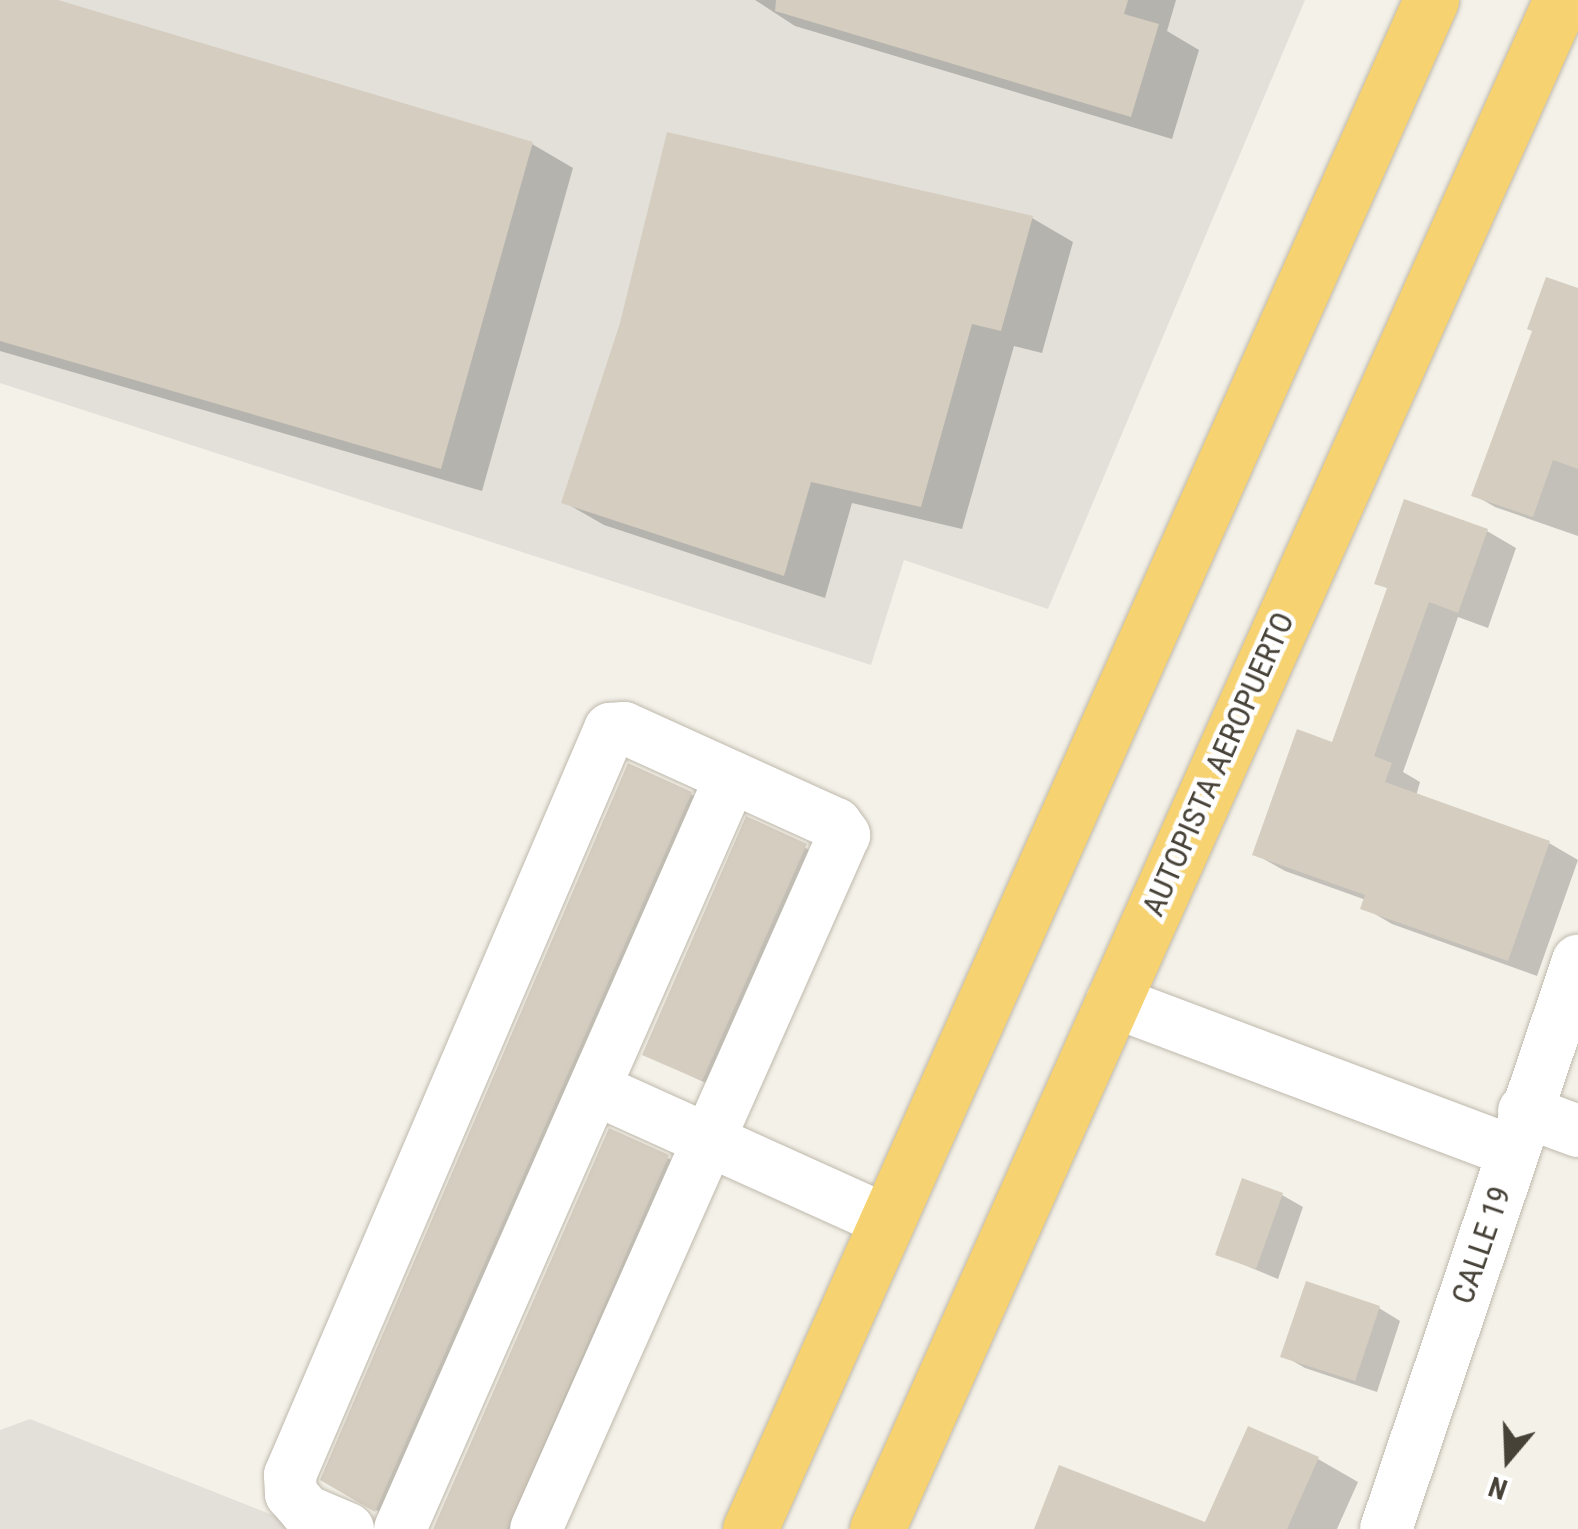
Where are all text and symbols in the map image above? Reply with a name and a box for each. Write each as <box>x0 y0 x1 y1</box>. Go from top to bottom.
street label: AUTOPISTA AEROPUERTO <box>1134 606 1302 922</box>
street label: CALLE 19 <box>1443 1181 1519 1309</box>
north arrow <box>1458 1409 1558 1509</box>
text: N <box>1485 1469 1512 1506</box>

